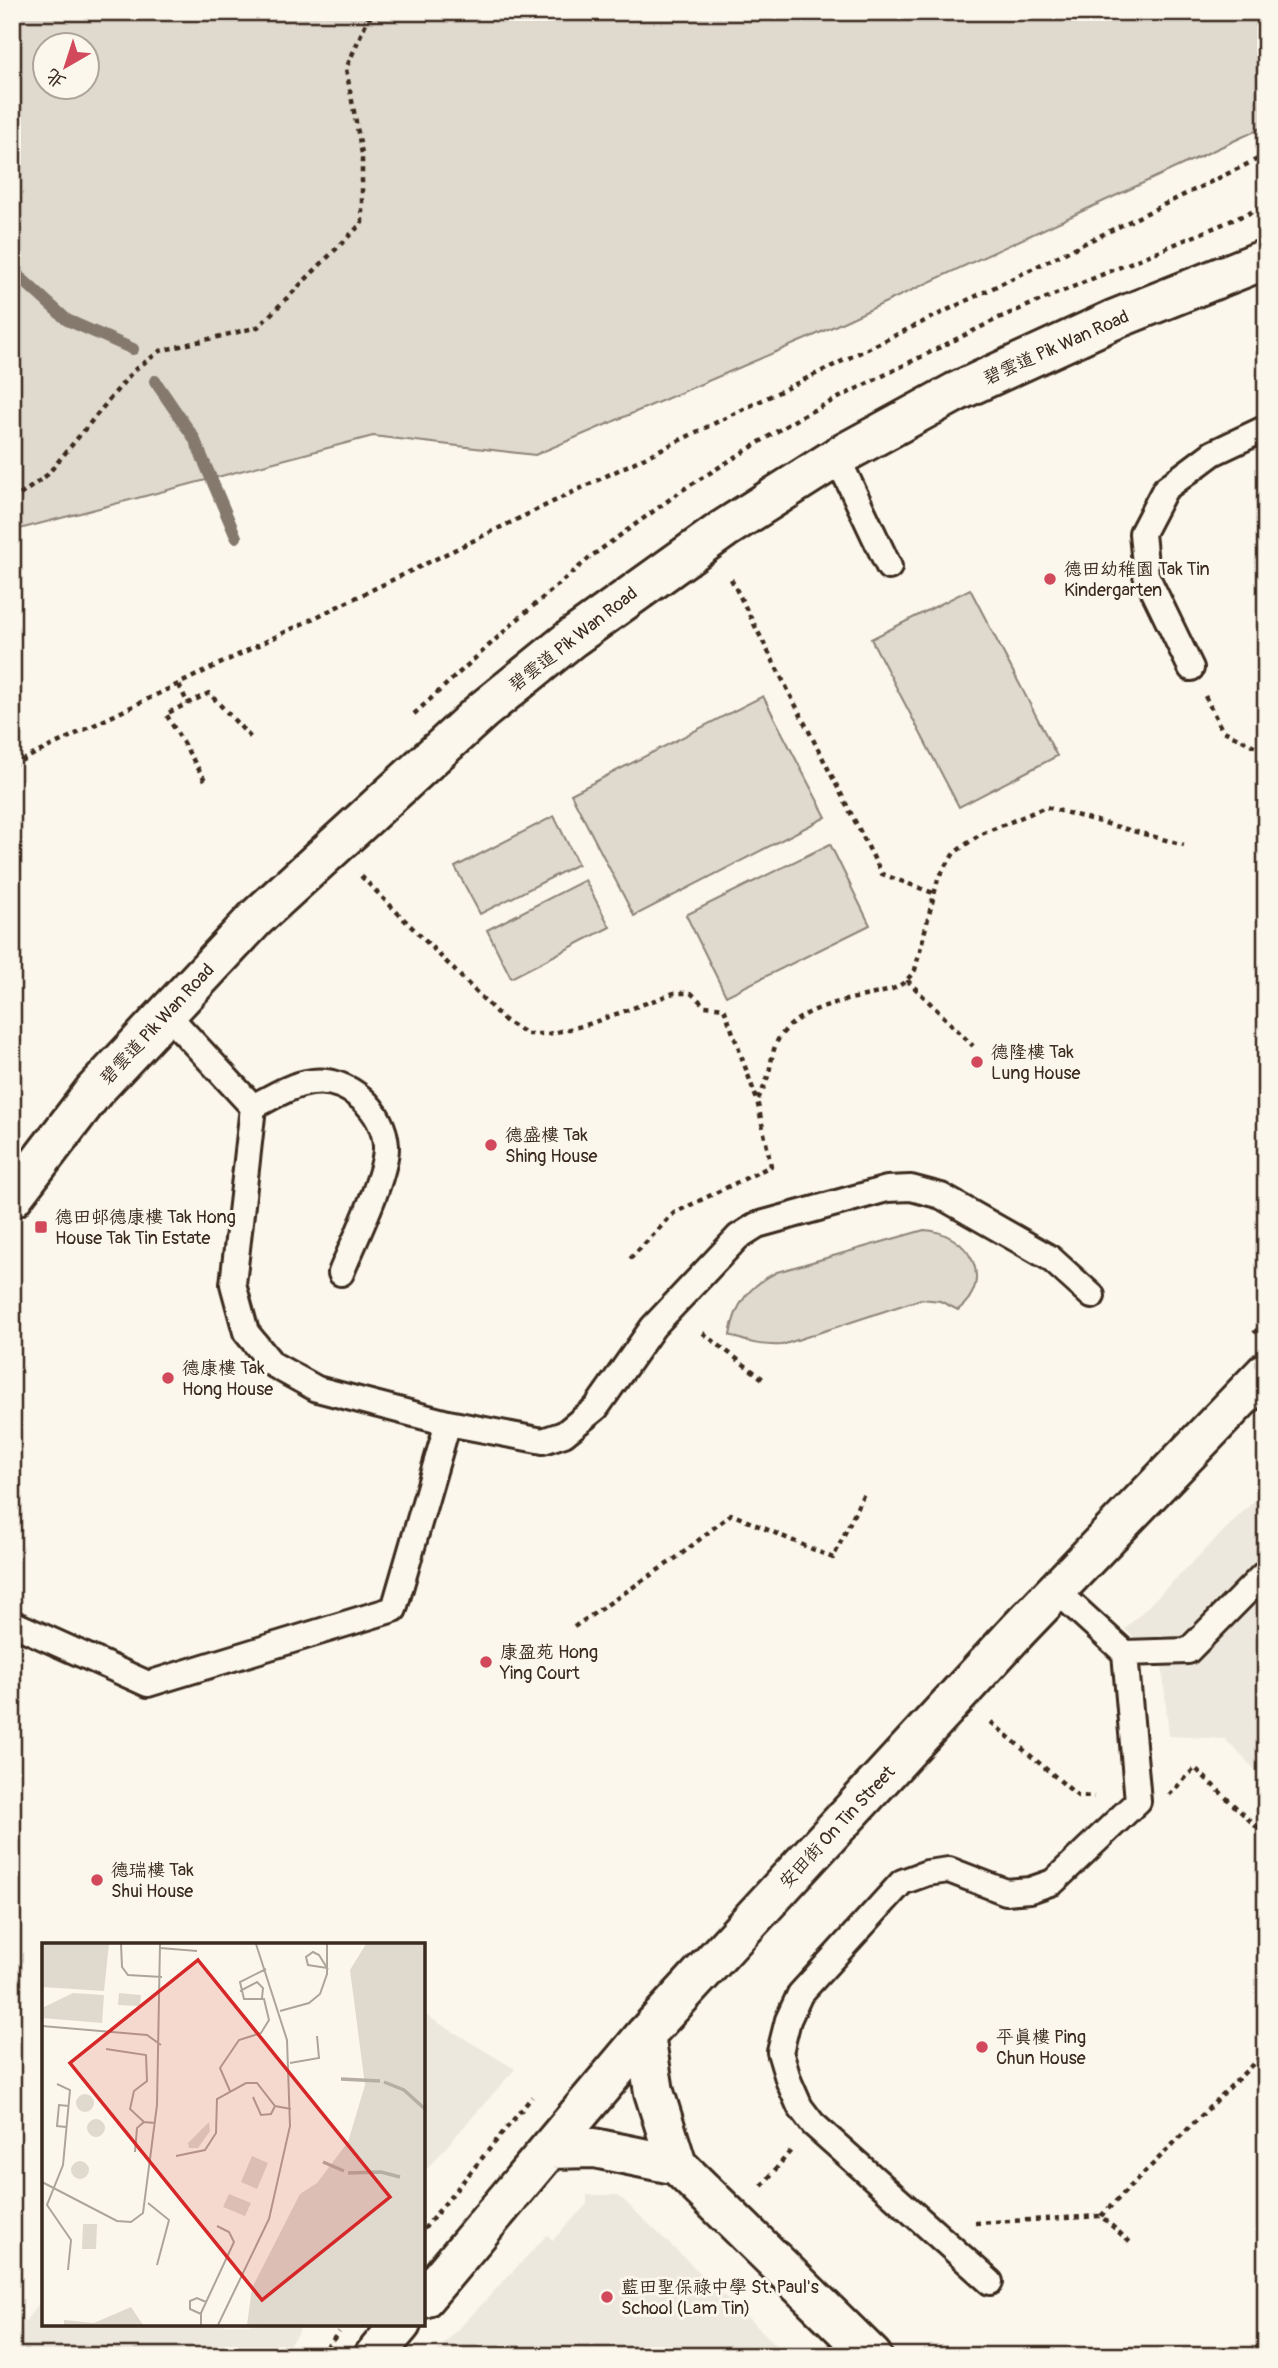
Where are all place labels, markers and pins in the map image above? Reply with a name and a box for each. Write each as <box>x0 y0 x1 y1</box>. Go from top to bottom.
place label: 德田幼稚園 Tak Tin Kindergarten <box>1064 558 1210 602</box>
marker: 德田幼稚園 Tak Tin Kindergarten <box>1042 571 1058 587</box>
place label: 德隆樓 Tak Lung House <box>991 1041 1081 1085</box>
marker: 德隆樓 Tak Lung House <box>969 1054 985 1070</box>
place label: 德盛樓 Tak Shing House <box>505 1124 597 1168</box>
marker: 德盛樓 Tak Shing House <box>483 1137 499 1153</box>
place label: 德田邨德康樓 Tak Hong House Tak Tin Estate <box>55 1206 236 1250</box>
marker: 德田邨德康樓 Tak Hong House Tak Tin Estate <box>33 1219 49 1235</box>
place label: 德康樓 Tak Hong House <box>182 1357 273 1401</box>
marker: 德康樓 Tak Hong House <box>160 1370 176 1386</box>
place label: 康盈苑 Hong Ying Court <box>499 1641 598 1685</box>
marker: 康盈苑 Hong Ying Court <box>478 1654 494 1670</box>
place label: 德瑞樓 Tak Shui House <box>111 1859 194 1903</box>
marker: 德瑞樓 Tak Shui House <box>89 1872 105 1888</box>
place label: 平真樓 Ping Chun House <box>996 2026 1086 2070</box>
marker: 平真樓 Ping Chun House <box>974 2039 990 2055</box>
place label: 藍田聖保祿中學 St. Paul's School (Lam Tin) <box>621 2276 819 2320</box>
marker: 藍田聖保祿中學 St. Paul's School (Lam Tin) <box>599 2289 615 2305</box>

